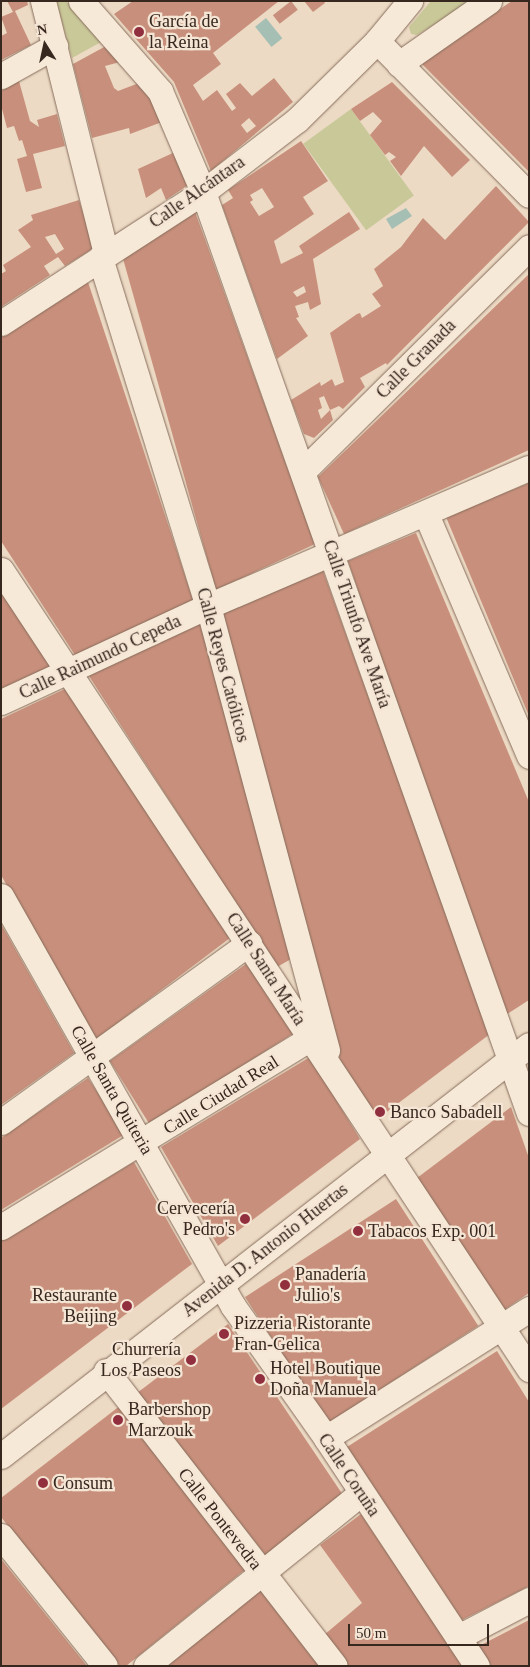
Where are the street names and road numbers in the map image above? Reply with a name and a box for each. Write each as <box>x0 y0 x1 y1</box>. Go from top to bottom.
street label: Calle Alcántara <box>145 151 249 233</box>
street label: Calle Granada <box>372 315 460 403</box>
street label: Calle Triunfo Ave María <box>318 537 396 711</box>
street label: Calle Reyes Católicos <box>192 585 254 745</box>
street label: Calle Raimundo Cepeda <box>16 610 184 704</box>
street label: Calle Santa María <box>222 909 310 1029</box>
street label: Calle Santa Quiteria <box>66 1021 158 1159</box>
street label: Calle Ciudad Real <box>159 1051 283 1139</box>
street label: Avenida D. Antonio Huertas <box>177 1178 353 1322</box>
street label: Calle Coruña <box>313 1429 385 1521</box>
street label: Calle Pontevedra <box>173 1464 267 1574</box>

